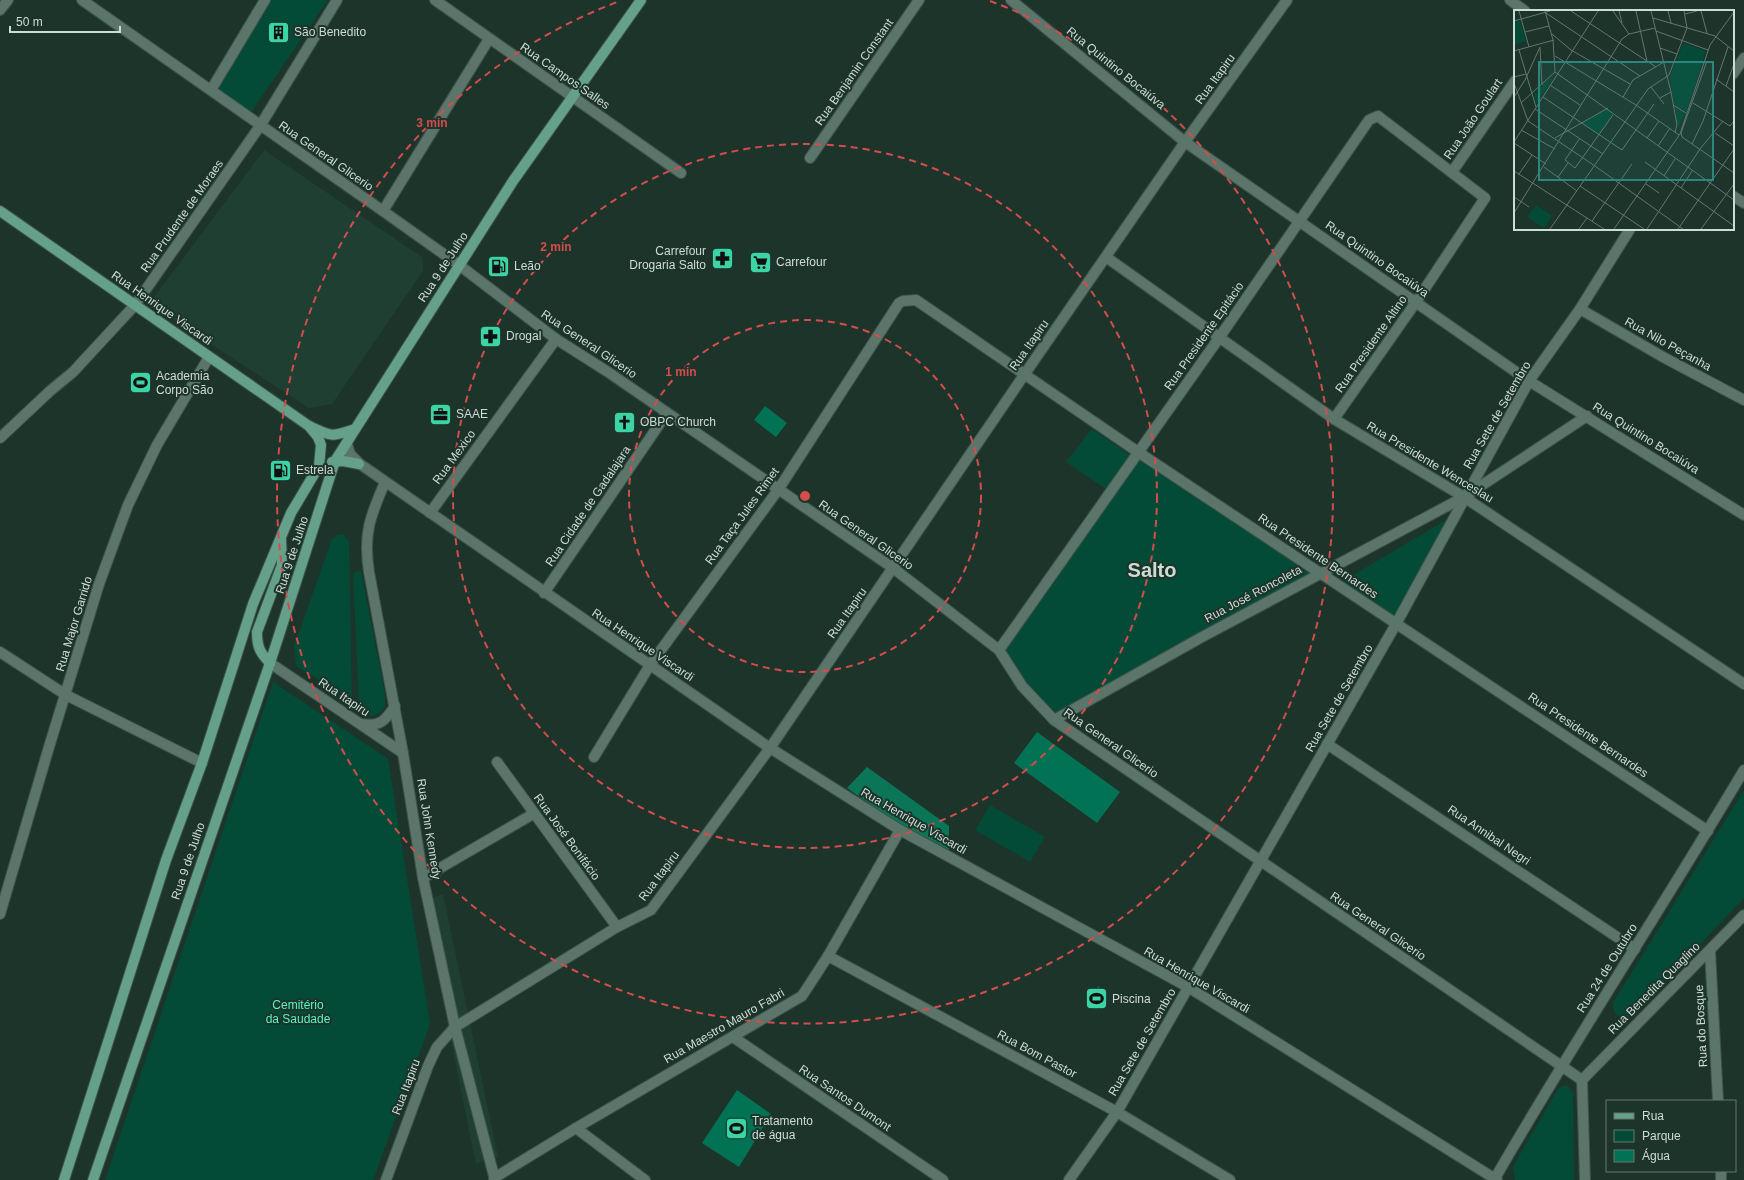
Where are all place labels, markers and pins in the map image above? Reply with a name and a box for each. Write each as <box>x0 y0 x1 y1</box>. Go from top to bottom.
building icon: São Benedito <box>266 19 292 45</box>
place label: São Benedito <box>294 25 366 39</box>
place label: Carrefour Drogaria Salto <box>629 244 706 272</box>
pharmacy icon: Carrefour Drogaria Salto <box>709 245 735 271</box>
supermarket icon: Carrefour <box>748 249 774 275</box>
fuel station icon: Leão <box>485 253 511 279</box>
place label: Carrefour <box>776 255 827 269</box>
place label: Leão <box>514 259 541 273</box>
pharmacy icon: Drogal <box>478 323 504 349</box>
place label: Drogal <box>506 329 541 343</box>
place label: Academia Corpo São <box>156 369 214 397</box>
sports icon: Academia Corpo São <box>128 370 154 396</box>
office icon: SAAE <box>427 401 453 427</box>
place label: SAAE <box>456 407 488 421</box>
church icon: OBPC Church <box>612 409 638 435</box>
place label: OBPC Church <box>640 415 716 429</box>
fuel station icon: Estrela <box>268 457 294 483</box>
place label: Estrela <box>296 463 334 477</box>
centre of rings <box>798 489 812 503</box>
sports icon: Piscina <box>1083 986 1109 1012</box>
place label: Piscina <box>1112 992 1151 1006</box>
place label: Tratamento de água <box>752 1114 813 1142</box>
sports icon: Tratamento de água <box>724 1115 750 1141</box>

